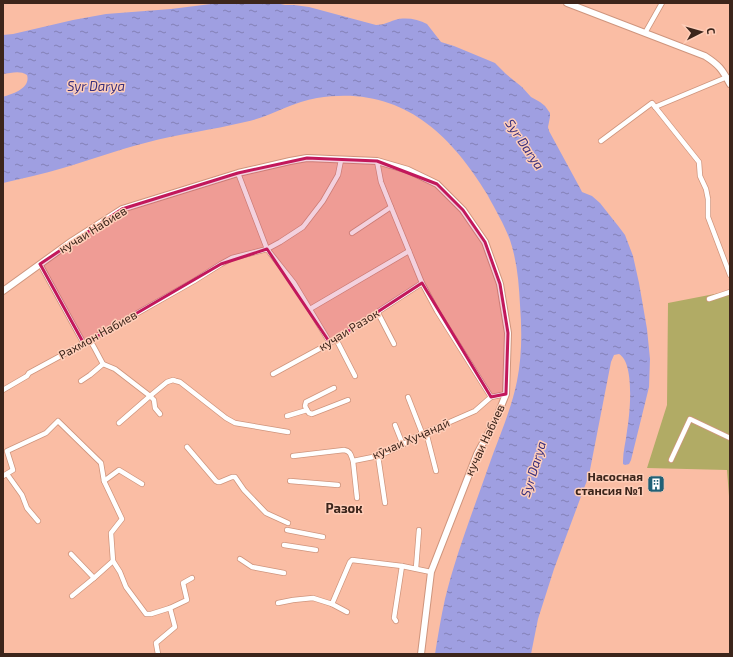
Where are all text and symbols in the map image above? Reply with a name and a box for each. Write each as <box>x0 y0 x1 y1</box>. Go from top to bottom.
north arrow <box>681 12 721 52</box>
text: С <box>705 27 718 35</box>
water label: Syr Darya <box>67 78 125 94</box>
water label: Syr Darya <box>502 116 548 172</box>
street label: кучаи Набиев <box>56 203 129 256</box>
street label: кучаи Разок <box>316 305 382 354</box>
street label: Рахмон Набиев <box>56 307 139 361</box>
street label: кучаи Набиев <box>461 402 508 478</box>
street label: кӯчаи Хуҷандӣ <box>370 415 452 462</box>
water label: Syr Darya <box>517 439 549 499</box>
place label: Насосная стансия №1 <box>575 469 643 497</box>
building icon: Насосная стансия №1 <box>646 474 666 494</box>
district label: Разок <box>325 500 363 516</box>

